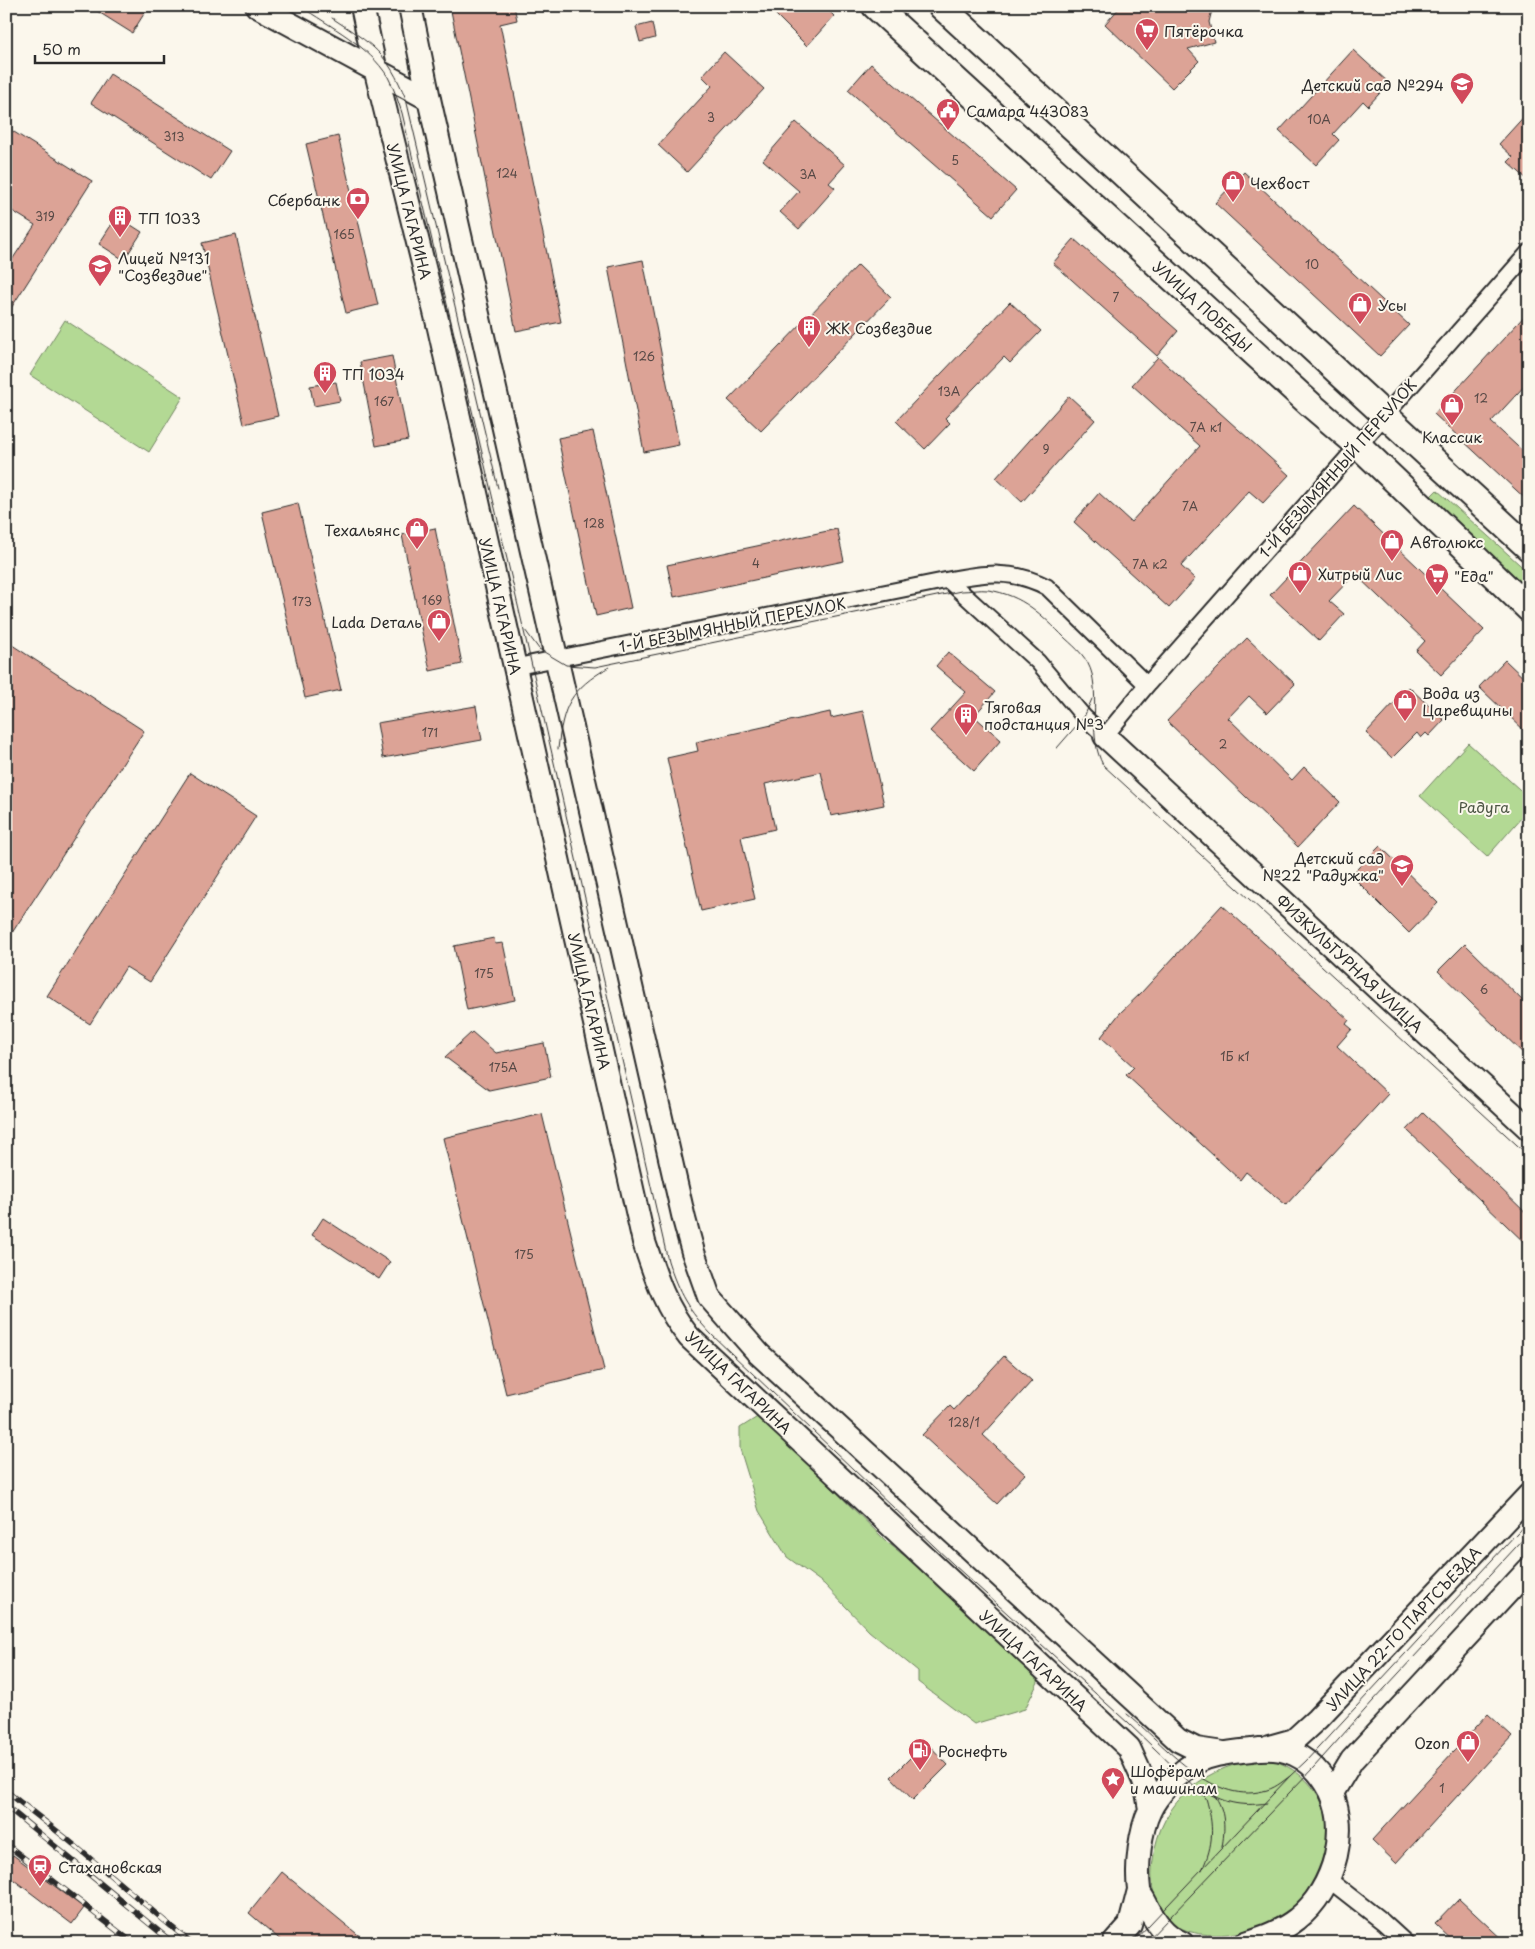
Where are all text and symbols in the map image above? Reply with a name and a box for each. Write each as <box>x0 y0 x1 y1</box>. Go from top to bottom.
supermarket icon: Пятёрочка <box>1134 17 1160 51</box>
place label: Пятёрочка <box>1164 19 1244 42</box>
scale bar <box>35 32 164 64</box>
text: 50 m <box>42 37 81 60</box>
school or university icon: Детский сад №294 <box>1449 71 1475 105</box>
place label: Детский сад №294 <box>1301 73 1444 96</box>
public building icon: Самара 443083 <box>935 97 961 131</box>
place label: Самара 443083 <box>966 99 1089 122</box>
house number: 3 <box>707 108 715 126</box>
house number: 10А <box>1307 110 1331 128</box>
house number: 313 <box>164 127 184 145</box>
street label: УЛИЦА ГАГАРИНА <box>382 140 438 282</box>
house number: 5 <box>951 151 959 169</box>
house number: 124 <box>496 164 518 182</box>
house number: 3А <box>799 165 817 183</box>
shop icon: Чехвост <box>1220 169 1246 203</box>
place label: Чехвост <box>1250 171 1310 194</box>
bank icon: Сбербанк <box>345 186 371 220</box>
place label: Сбербанк <box>268 188 340 211</box>
building icon: ТП 1033 <box>107 204 133 238</box>
place label: ТП 1033 <box>138 206 201 229</box>
house number: 319 <box>35 207 55 225</box>
house number: 165 <box>333 225 355 243</box>
place label: Лицей №131 "Созвездие" <box>118 246 210 286</box>
school or university icon: Лицей №131 "Созвездие" <box>87 253 113 287</box>
street label: УЛИЦА ПОБЕДЫ <box>1148 255 1258 357</box>
house number: 10 <box>1305 255 1319 273</box>
house number: 7 <box>1113 288 1120 306</box>
shop icon: Усы <box>1347 291 1373 325</box>
place label: Усы <box>1378 293 1407 316</box>
building icon: ЖК Созвездие <box>796 314 822 348</box>
place label: ЖК Созвездие <box>826 316 932 339</box>
house number: 126 <box>633 347 655 365</box>
building icon: ТП 1034 <box>312 360 338 394</box>
place label: ТП 1034 <box>342 362 405 385</box>
street label: 1-Й БЕЗЫМЯННЫЙ ПЕРЕУЛОК <box>1253 373 1422 563</box>
house number: 13А <box>938 382 960 400</box>
house number: 12 <box>1474 389 1488 407</box>
house number: 167 <box>374 392 394 410</box>
shop icon: Классик <box>1439 392 1465 426</box>
house number: 7А к1 <box>1190 418 1222 436</box>
place label: Классик <box>1422 425 1482 448</box>
house number: 9 <box>1042 440 1050 458</box>
house number: 7А <box>1182 497 1198 515</box>
house number: 128 <box>583 514 605 532</box>
shop icon: Техальянс <box>404 516 430 550</box>
place label: Техальянс <box>324 518 400 541</box>
shop icon: Автолюкс <box>1379 528 1405 562</box>
place label: Автолюкс <box>1410 530 1484 553</box>
street label: УЛИЦА ГАГАРИНА <box>474 535 528 677</box>
house number: 4 <box>752 554 760 572</box>
house number: 7А к2 <box>1132 555 1168 573</box>
shop icon: Хитрый Лис <box>1287 560 1313 594</box>
place label: Хитрый Лис <box>1318 562 1402 585</box>
supermarket icon: "Еда" <box>1424 562 1450 596</box>
place label: "Еда" <box>1454 564 1494 587</box>
house number: 169 <box>422 591 442 609</box>
street label: 1-Й БЕЗЫМЯННЫЙ ПЕРЕУЛОК <box>617 591 848 657</box>
house number: 173 <box>292 592 312 610</box>
shop icon: Lada Dеталь <box>426 608 452 642</box>
place label: Lada Dеталь <box>331 610 422 633</box>
place label: Вода из Царевщины <box>1422 681 1513 721</box>
shop icon: Вода из Царевщины <box>1392 688 1418 722</box>
place label: Тяговая подстанция №3 <box>984 695 1104 735</box>
building icon: Тяговая подстанция №3 <box>953 702 979 736</box>
house number: 171 <box>422 723 438 741</box>
house number: 2 <box>1219 735 1227 753</box>
park label: Радyга <box>1458 795 1510 818</box>
place label: Детский сад №22 "Радужка" <box>1263 846 1384 886</box>
school or university icon: Детский сад №22 "Радужка" <box>1389 853 1415 887</box>
street label: ФИЗКУЛЬТУРНАЯ УЛИЦА <box>1271 889 1429 1037</box>
street label: УЛИЦА ГАГАРИНА <box>563 930 617 1072</box>
house number: 175 <box>474 964 494 982</box>
house number: 6 <box>1480 980 1488 998</box>
house number: 1Б к1 <box>1220 1047 1250 1065</box>
house number: 175А <box>489 1058 517 1076</box>
house number: 175 <box>514 1245 534 1263</box>
street label: УЛИЦА ГАГАРИНА <box>681 1325 797 1439</box>
house number: 128/1 <box>948 1413 980 1431</box>
street label: УЛИЦА 22-ГО ПАРТСЪЕЗДА <box>1320 1541 1486 1715</box>
street label: УЛИЦА ГАГАРИНА <box>975 1604 1093 1716</box>
shop icon: Ozon <box>1455 1729 1481 1763</box>
place label: Ozon <box>1414 1731 1450 1754</box>
fuel station icon: Роснефть <box>907 1737 933 1771</box>
place label: Роснефть <box>938 1739 1007 1762</box>
place label: Шофёрам и машинам <box>1130 1759 1218 1799</box>
place icon: Шофёрам и машинам <box>1100 1766 1126 1800</box>
house number: 1 <box>1439 1779 1445 1797</box>
station icon: Стахановская <box>27 1853 53 1887</box>
place label: Стахановская <box>58 1855 162 1878</box>

